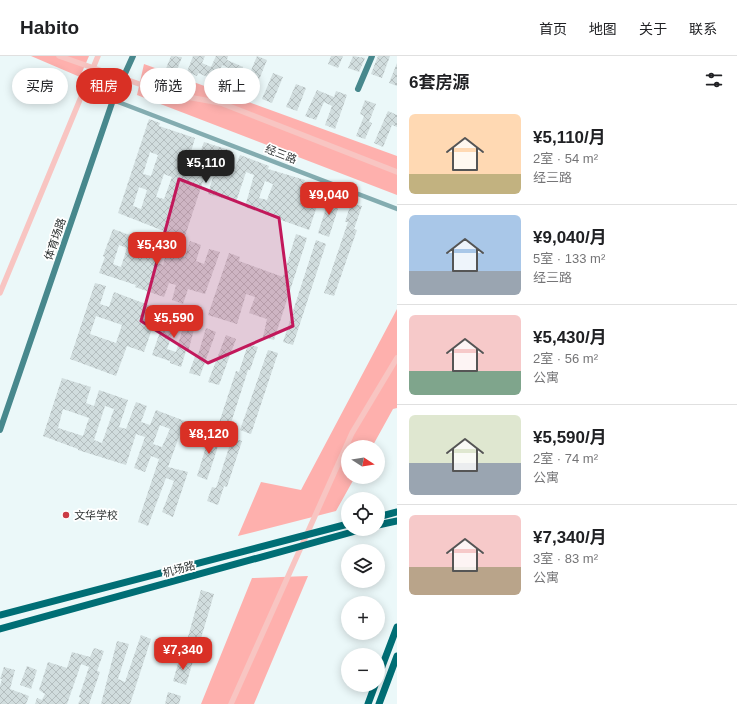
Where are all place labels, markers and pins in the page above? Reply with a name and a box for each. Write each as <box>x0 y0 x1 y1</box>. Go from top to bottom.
pin: ¥5,110 <box>173 150 239 184</box>
pin: ¥9,040 <box>296 182 362 216</box>
pin: ¥5,430 <box>124 232 190 266</box>
pin: ¥5,590 <box>141 305 207 339</box>
pin: ¥8,120 <box>176 421 242 455</box>
place label: 文华学校 <box>74 509 118 521</box>
marker: 文华学校 <box>61 510 71 520</box>
pin: ¥7,340 <box>150 637 216 671</box>

